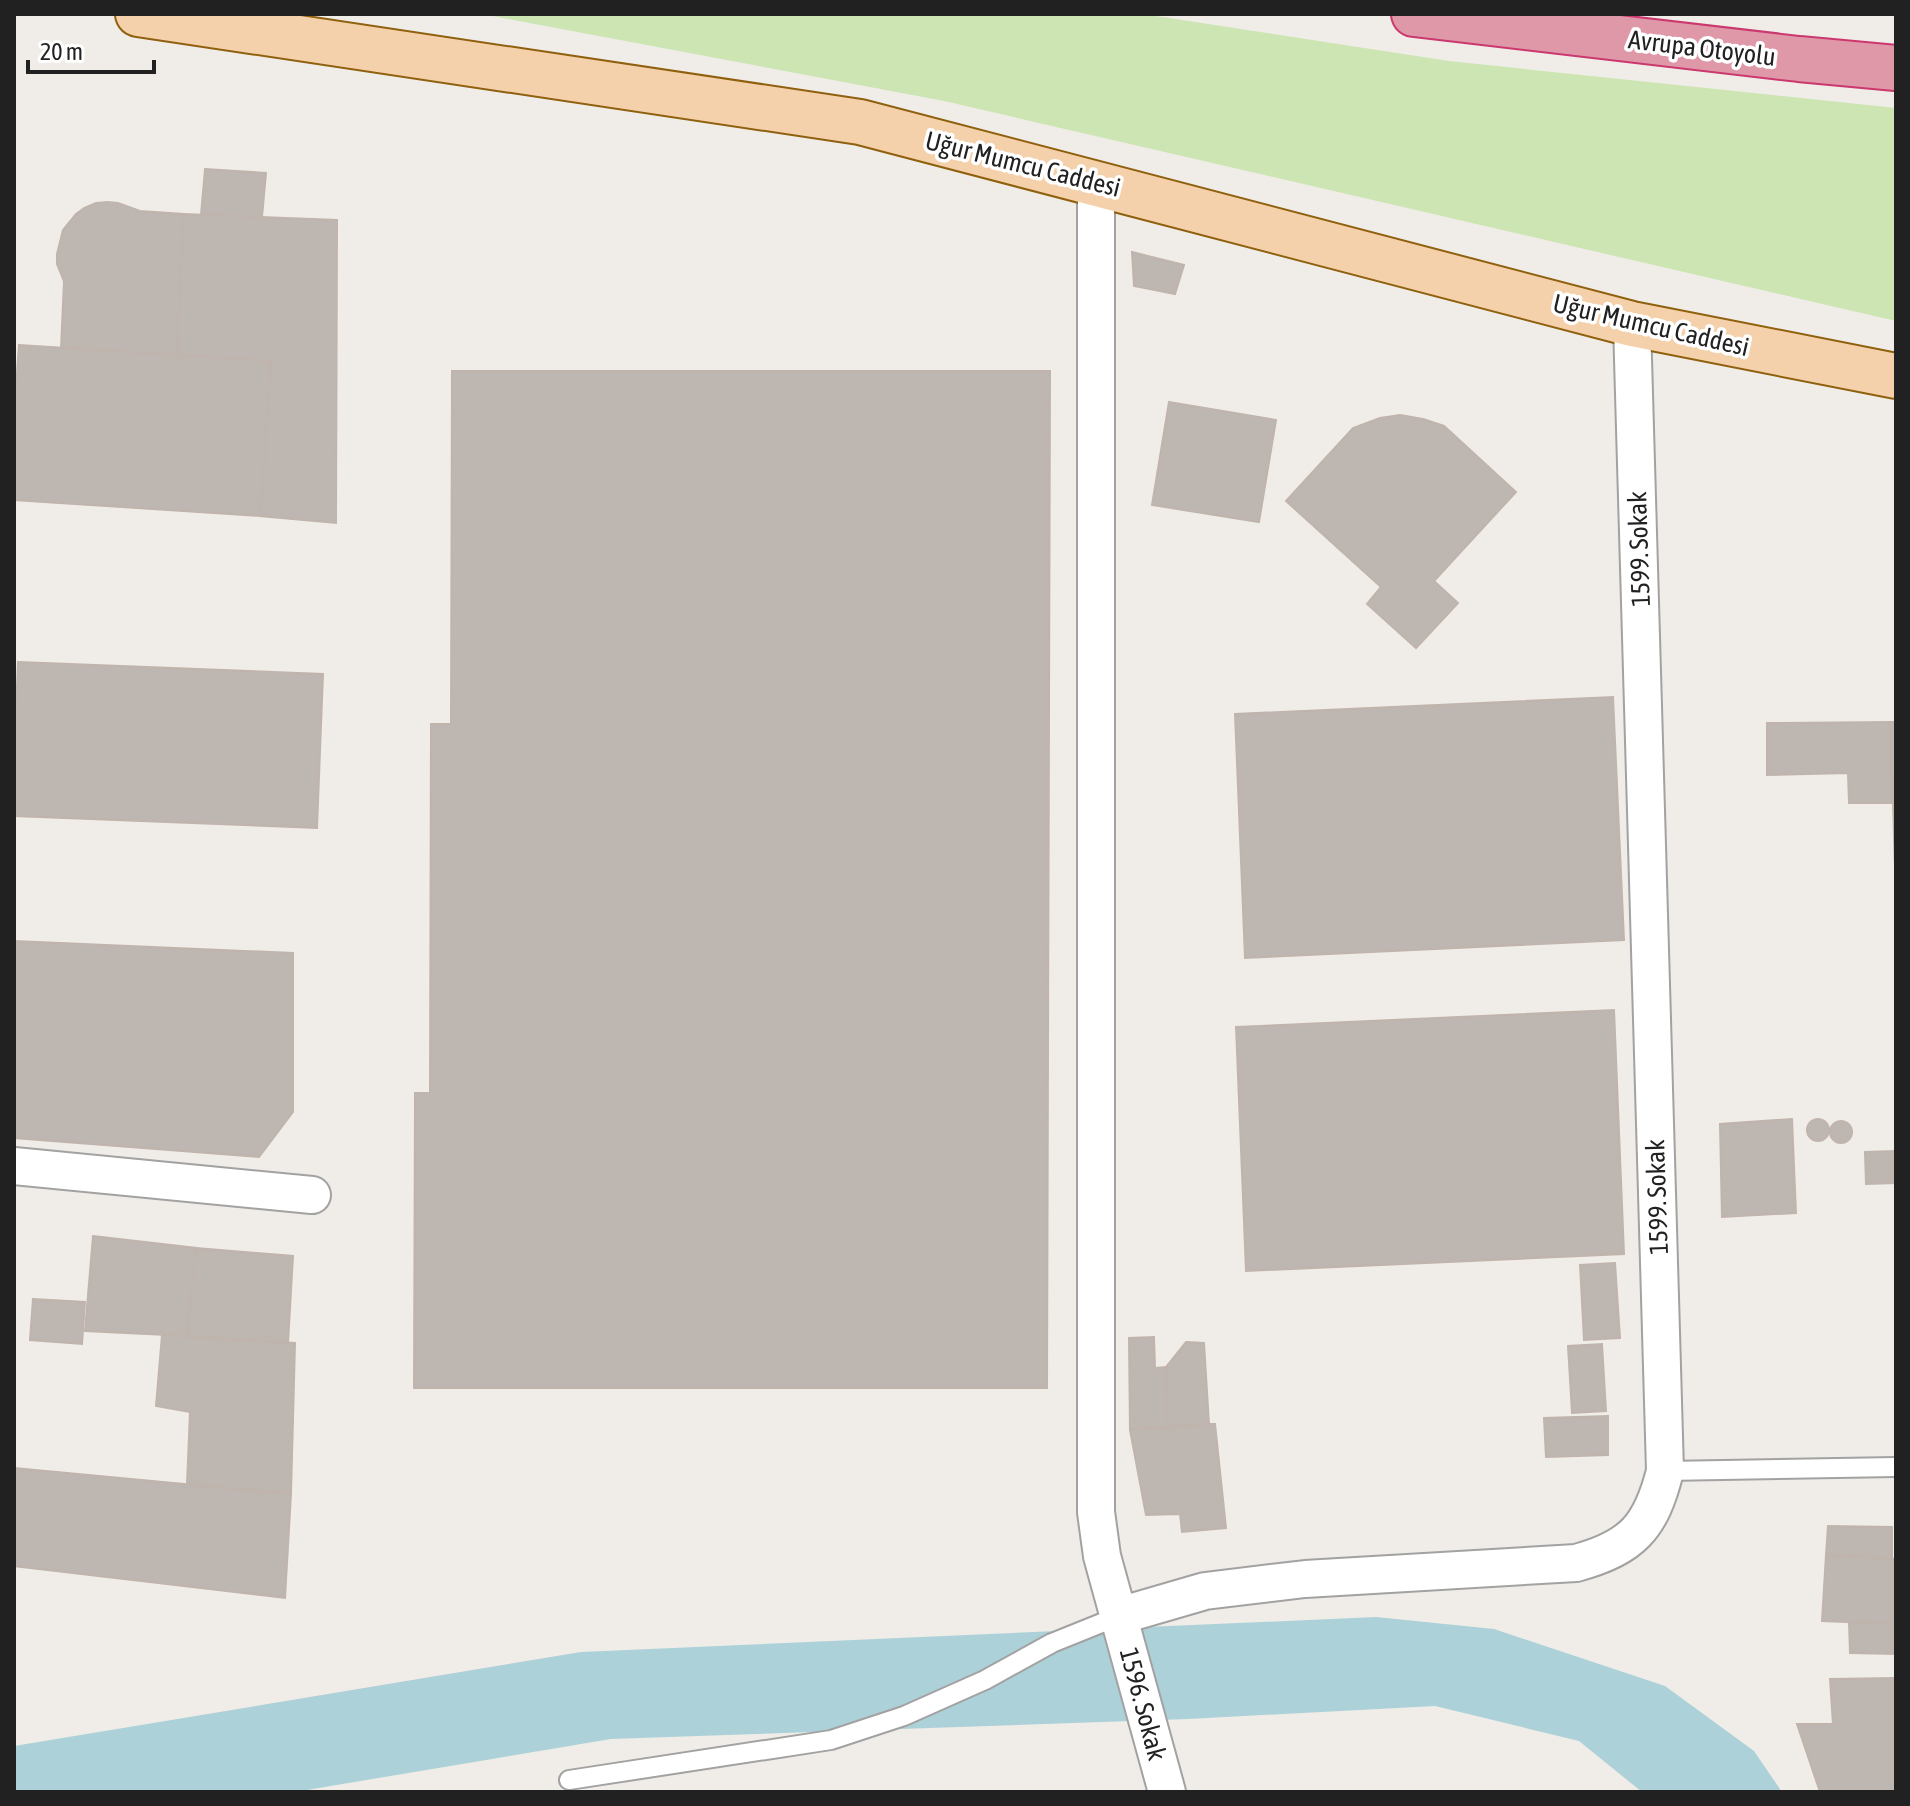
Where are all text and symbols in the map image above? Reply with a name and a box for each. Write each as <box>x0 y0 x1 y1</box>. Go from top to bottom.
scale bar <box>28 24 154 74</box>
street label: Avrupa Otoyolu <box>1627 24 1777 72</box>
text: 20 m <box>40 38 83 65</box>
street label: Uğur Mumcu Caddesi <box>922 125 1124 203</box>
street label: Uğur Mumcu Caddesi <box>1550 288 1752 362</box>
street label: 1599. Sokak <box>1622 491 1656 607</box>
street label: 1599. Sokak <box>1640 1139 1674 1255</box>
street label: 1596. Sokak <box>1114 1644 1172 1764</box>

